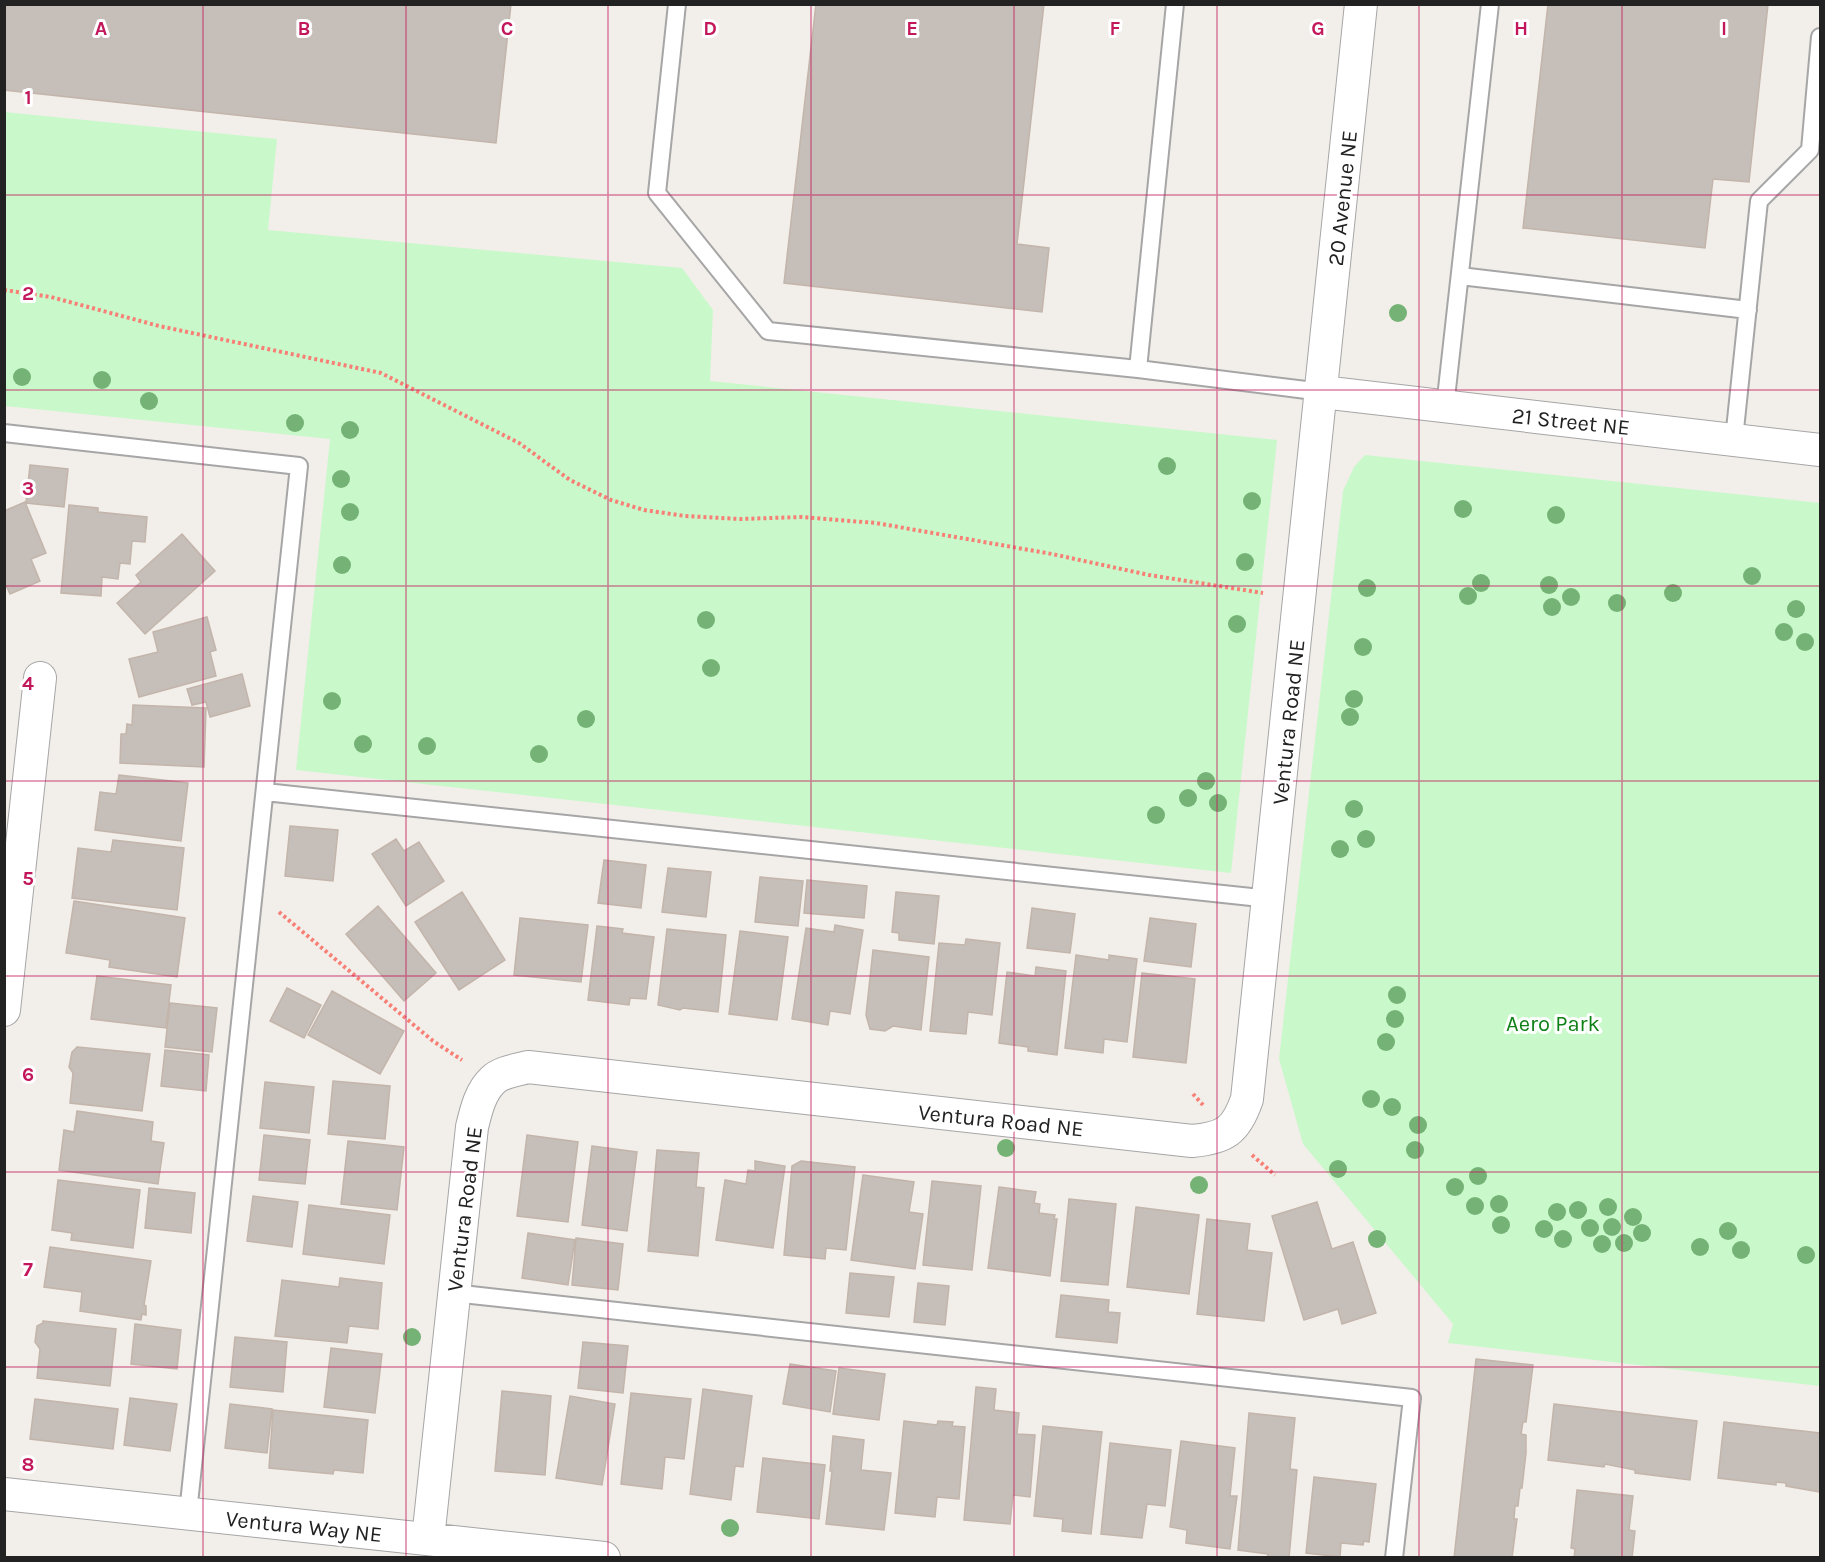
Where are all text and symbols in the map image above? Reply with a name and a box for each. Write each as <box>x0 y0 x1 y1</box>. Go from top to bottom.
text: A <box>95 17 108 40</box>
text: B <box>298 17 310 40</box>
text: C <box>501 17 513 40</box>
text: D <box>703 17 717 40</box>
text: E <box>906 17 918 40</box>
text: F <box>1110 17 1121 40</box>
text: G <box>1311 17 1325 40</box>
text: H <box>1514 17 1528 40</box>
text: I <box>1721 17 1727 40</box>
text: 1 <box>24 86 32 109</box>
street label: 20 Avenue NE <box>1323 129 1363 267</box>
text: 2 <box>22 282 34 305</box>
street label: 21 Street NE <box>1511 403 1631 441</box>
text: 3 <box>22 477 34 500</box>
street label: Ventura Road NE <box>1267 638 1311 806</box>
text: 4 <box>22 672 34 695</box>
text: 5 <box>22 867 34 890</box>
park label: Aero Park <box>1506 1011 1600 1037</box>
text: 6 <box>22 1063 34 1086</box>
street label: Ventura Road NE <box>917 1099 1085 1143</box>
street label: Ventura Road NE <box>442 1125 488 1293</box>
text: 7 <box>23 1258 33 1281</box>
text: 8 <box>22 1453 34 1476</box>
street label: Ventura Way NE <box>224 1506 383 1548</box>

